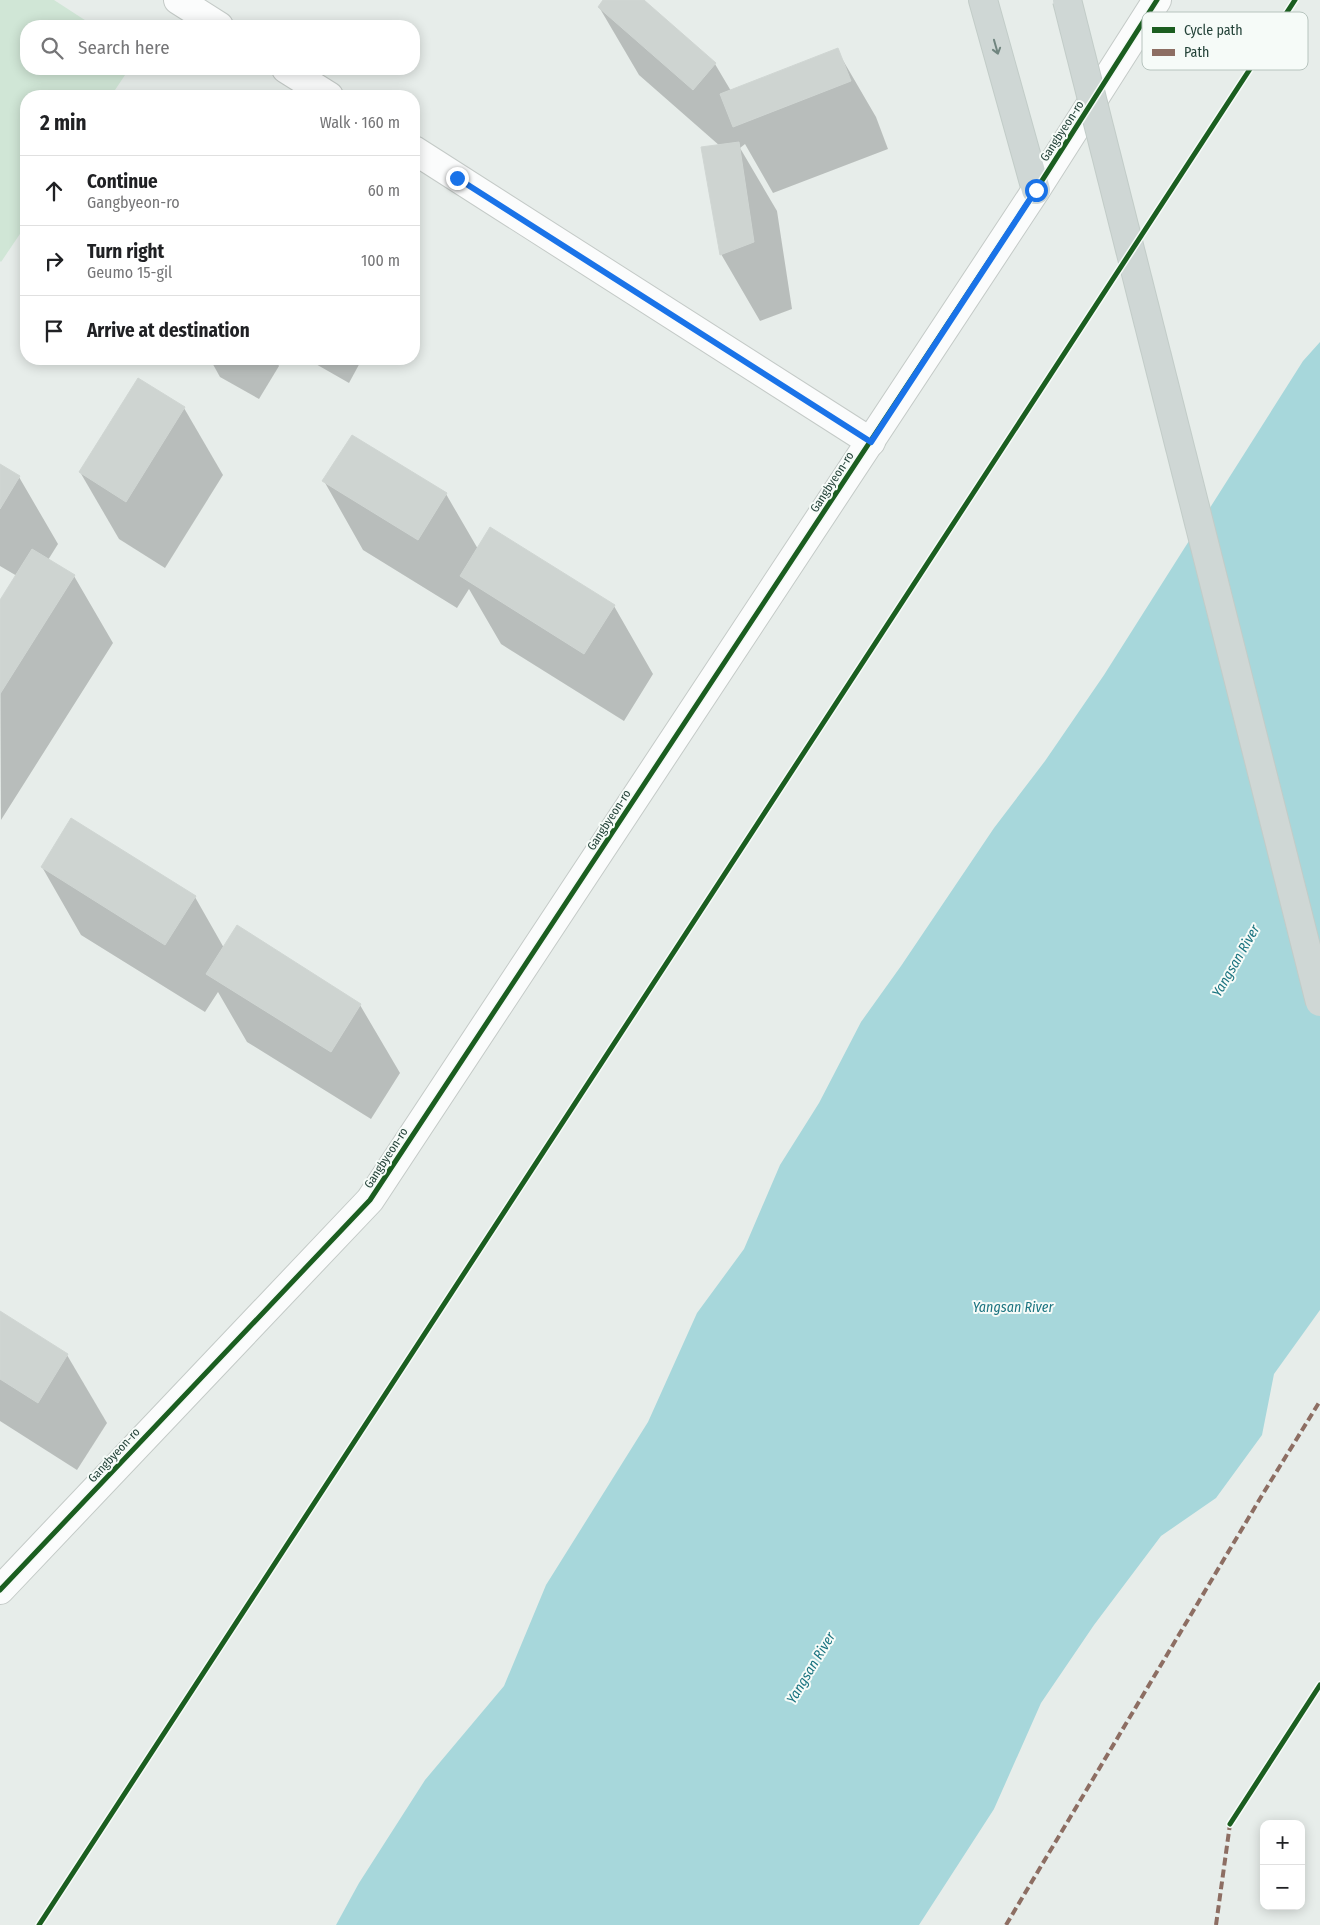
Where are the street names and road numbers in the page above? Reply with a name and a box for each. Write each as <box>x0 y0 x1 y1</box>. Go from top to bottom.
street label: Gangbyeon-ro <box>1037 98 1087 164</box>
street label: Gangbyeon-ro <box>807 449 857 515</box>
street label: Gangbyeon-ro <box>584 787 634 853</box>
street label: Gangbyeon-ro <box>361 1125 411 1191</box>
street label: Gangbyeon-ro <box>85 1425 143 1485</box>

